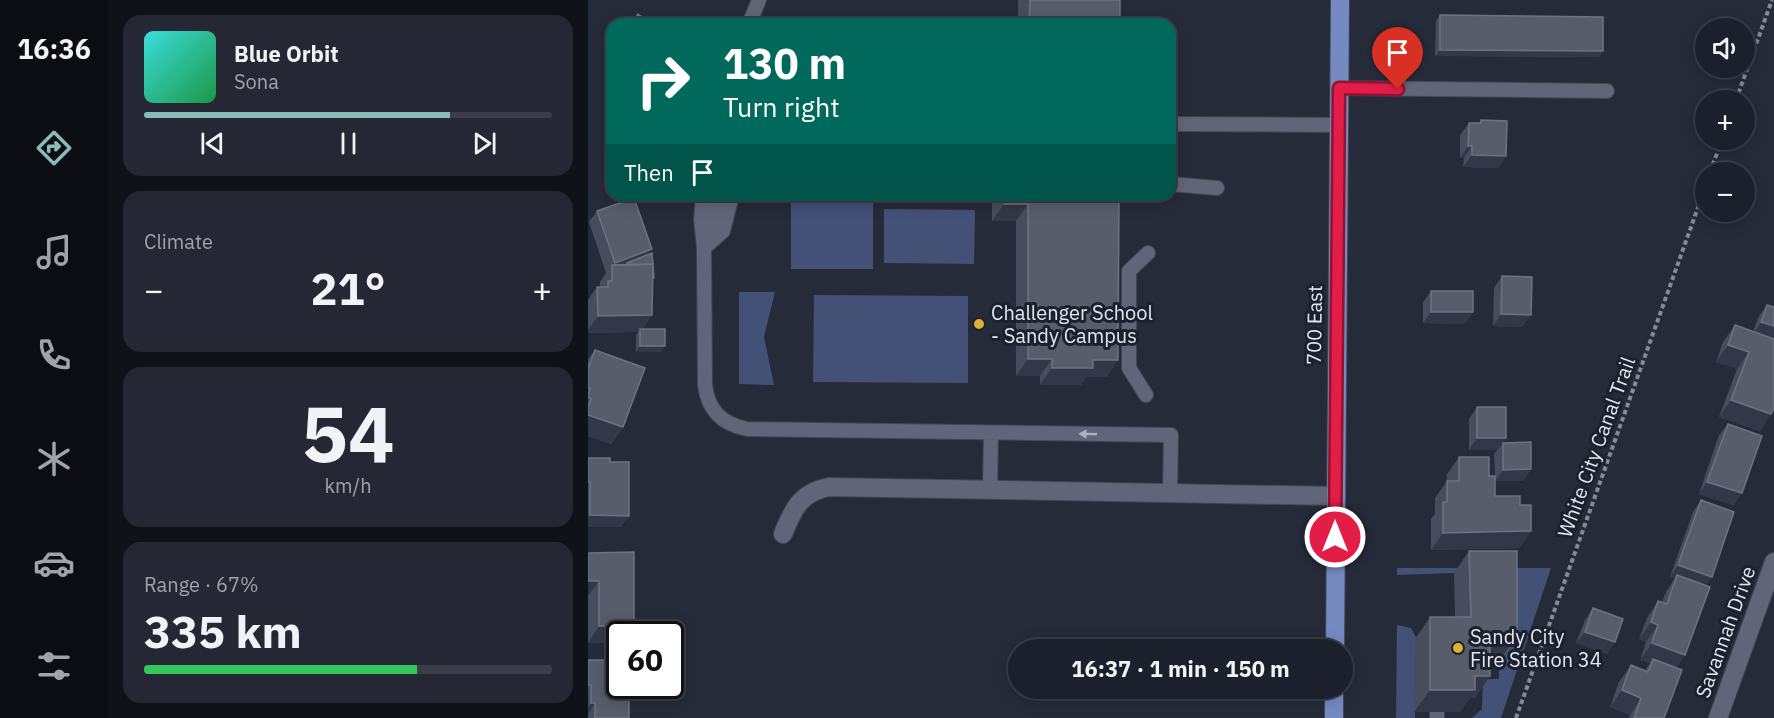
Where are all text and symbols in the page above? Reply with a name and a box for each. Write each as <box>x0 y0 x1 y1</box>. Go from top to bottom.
map controls <box>1695 18 1755 222</box>
button: sound <box>1695 18 1755 78</box>
pin <box>1372 27 1423 89</box>
text: 16:36 <box>17 31 91 66</box>
text: 130 m <box>723 36 846 91</box>
icon: arrive <box>1381 36 1414 69</box>
text: Blue Orbit <box>234 39 339 68</box>
icon: right <box>624 42 702 120</box>
text: Sona <box>234 68 279 95</box>
text: Turn right <box>723 89 840 124</box>
button: + <box>1695 90 1755 150</box>
icon: directions <box>33 127 75 169</box>
icon: previous <box>196 127 229 160</box>
icon: pause <box>332 127 365 160</box>
icon: next <box>468 127 501 160</box>
icon: arrive <box>686 156 719 189</box>
text: Then <box>624 158 674 187</box>
button: − <box>1695 162 1755 222</box>
text: Climate <box>144 228 213 255</box>
icon: music <box>33 231 75 273</box>
text: 21° <box>310 259 386 317</box>
text: − <box>144 268 164 311</box>
text: + <box>532 268 552 311</box>
street label: 700 East <box>1300 285 1328 365</box>
place label: Challenger School - Sandy Campus <box>991 299 1153 349</box>
marker: Challenger School - Sandy Campus <box>972 317 986 331</box>
icon: phone <box>33 334 75 376</box>
street label: White City Canal Trail <box>1551 353 1641 541</box>
text: 54 <box>301 382 395 483</box>
one-way arrow <box>1078 429 1097 439</box>
icon: climate <box>33 438 75 480</box>
text: km/h <box>324 472 372 499</box>
position arrow <box>1303 505 1367 569</box>
icon: car <box>33 542 75 584</box>
street label: Savannah Drive <box>1689 562 1761 702</box>
text: Range · 67% <box>144 571 259 598</box>
text: 335 km <box>144 602 302 660</box>
speed limit sign: 60 <box>606 621 684 699</box>
place label: Sandy City Fire Station 34 <box>1470 623 1602 673</box>
marker: Sandy City Fire Station 34 <box>1451 641 1465 655</box>
icon: filters <box>33 645 75 687</box>
text: 16:37 · 1 min · 150 m <box>1071 654 1290 683</box>

